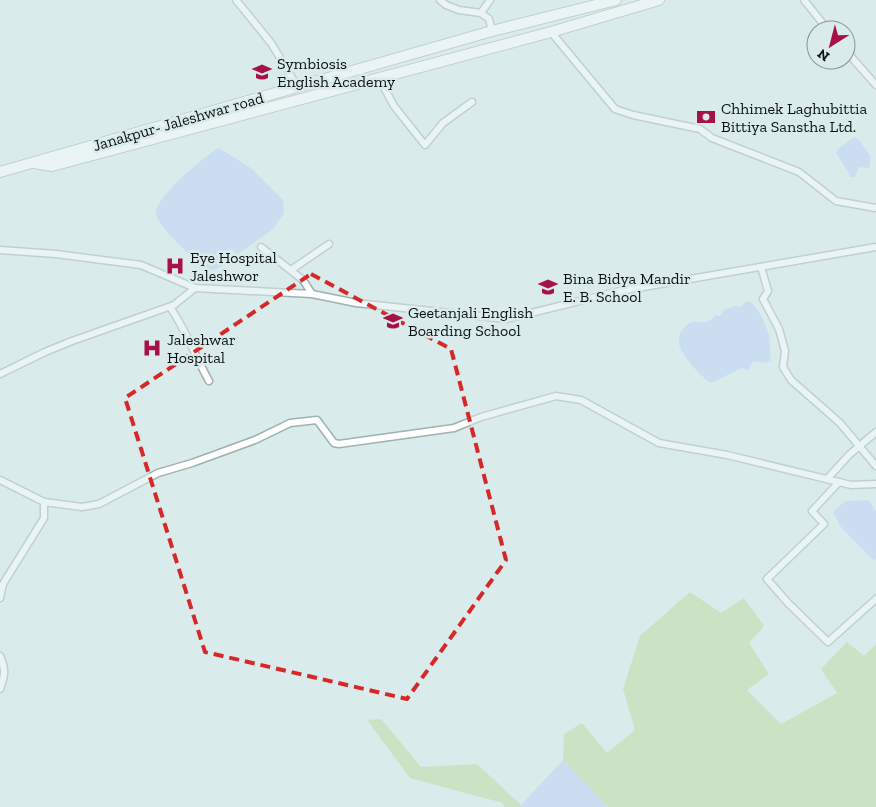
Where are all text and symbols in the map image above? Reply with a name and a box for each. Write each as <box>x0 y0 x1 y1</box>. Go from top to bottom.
north arrow <box>806 20 856 70</box>
text: N <box>814 45 833 65</box>
place label: Symbiosis English Academy <box>277 54 396 91</box>
school or university icon: Symbiosis English Academy <box>251 61 273 83</box>
street label: Janakpur- Jaleshwar road <box>91 88 266 155</box>
place label: Chhimek Laghubittia Bittiya Sanstha Ltd. <box>721 99 868 136</box>
bank icon: Chhimek Laghubittia Bittiya Sanstha Ltd. <box>695 106 717 128</box>
place label: Eye Hospital Jaleshwor <box>190 248 277 285</box>
hospital icon: Eye Hospital Jaleshwor <box>164 255 186 277</box>
place label: Bina Bidya Mandir E. B. School <box>563 269 691 306</box>
school or university icon: Bina Bidya Mandir E. B. School <box>537 276 559 298</box>
place label: Geetanjali English Boarding School <box>408 303 533 340</box>
school or university icon: Geetanjali English Boarding School <box>382 310 404 332</box>
place label: Jaleshwar Hospital <box>167 330 236 367</box>
hospital icon: Jaleshwar Hospital <box>141 337 163 359</box>

